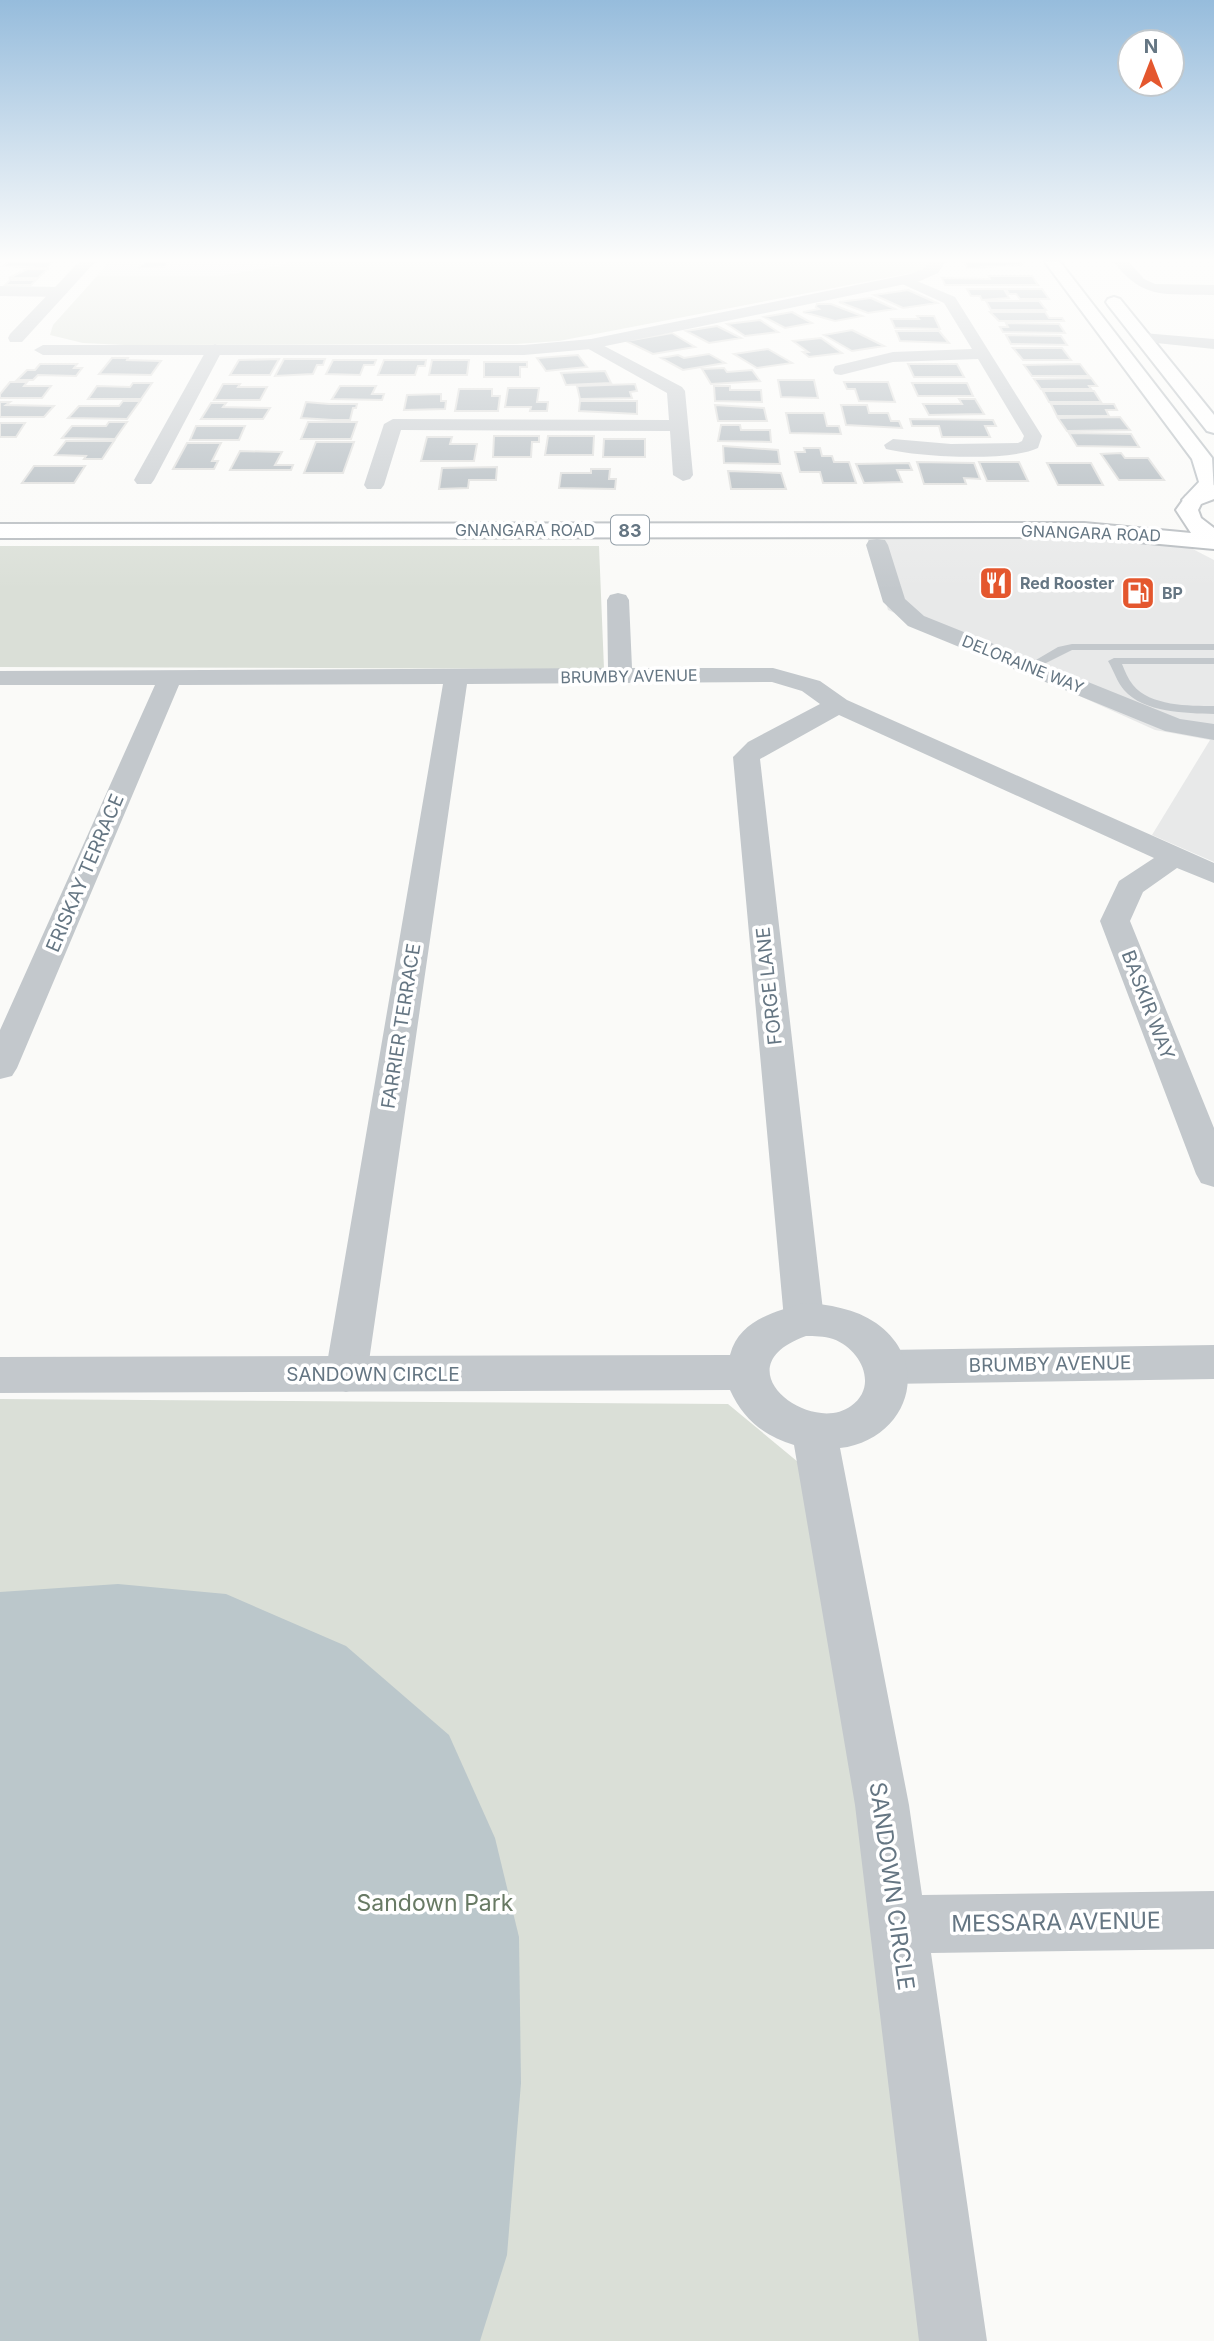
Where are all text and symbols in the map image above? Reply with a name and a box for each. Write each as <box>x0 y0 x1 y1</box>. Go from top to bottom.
north arrow <box>1116 28 1186 98</box>
text: N <box>1144 35 1158 58</box>
road number: 83 <box>611 516 649 544</box>
street label: GNANGARA ROAD <box>455 520 595 540</box>
street label: GNANGARA ROAD <box>1021 521 1161 545</box>
restaurant icon: Red Rooster <box>977 564 1015 602</box>
place label: Red Rooster <box>1020 573 1115 593</box>
fuel station icon: BP <box>1119 574 1157 612</box>
place label: BP <box>1162 583 1183 603</box>
street label: DELORAINE WAY <box>959 630 1087 698</box>
street label: BRUMBY AVENUE <box>560 665 698 687</box>
street label: ERISKAY TERRACE <box>41 790 129 956</box>
street label: FORGE LANE <box>751 926 787 1046</box>
street label: FARRIER TERRACE <box>377 942 425 1110</box>
street label: BASKIR WAY <box>1117 947 1179 1063</box>
street label: BRUMBY AVENUE <box>968 1351 1132 1377</box>
street label: SANDOWN CIRCLE <box>286 1363 460 1386</box>
street label: SANDOWN CIRCLE <box>864 1780 920 1992</box>
park label: Sandown Park <box>357 1889 514 1917</box>
street label: MESSARA AVENUE <box>951 1906 1161 1938</box>

